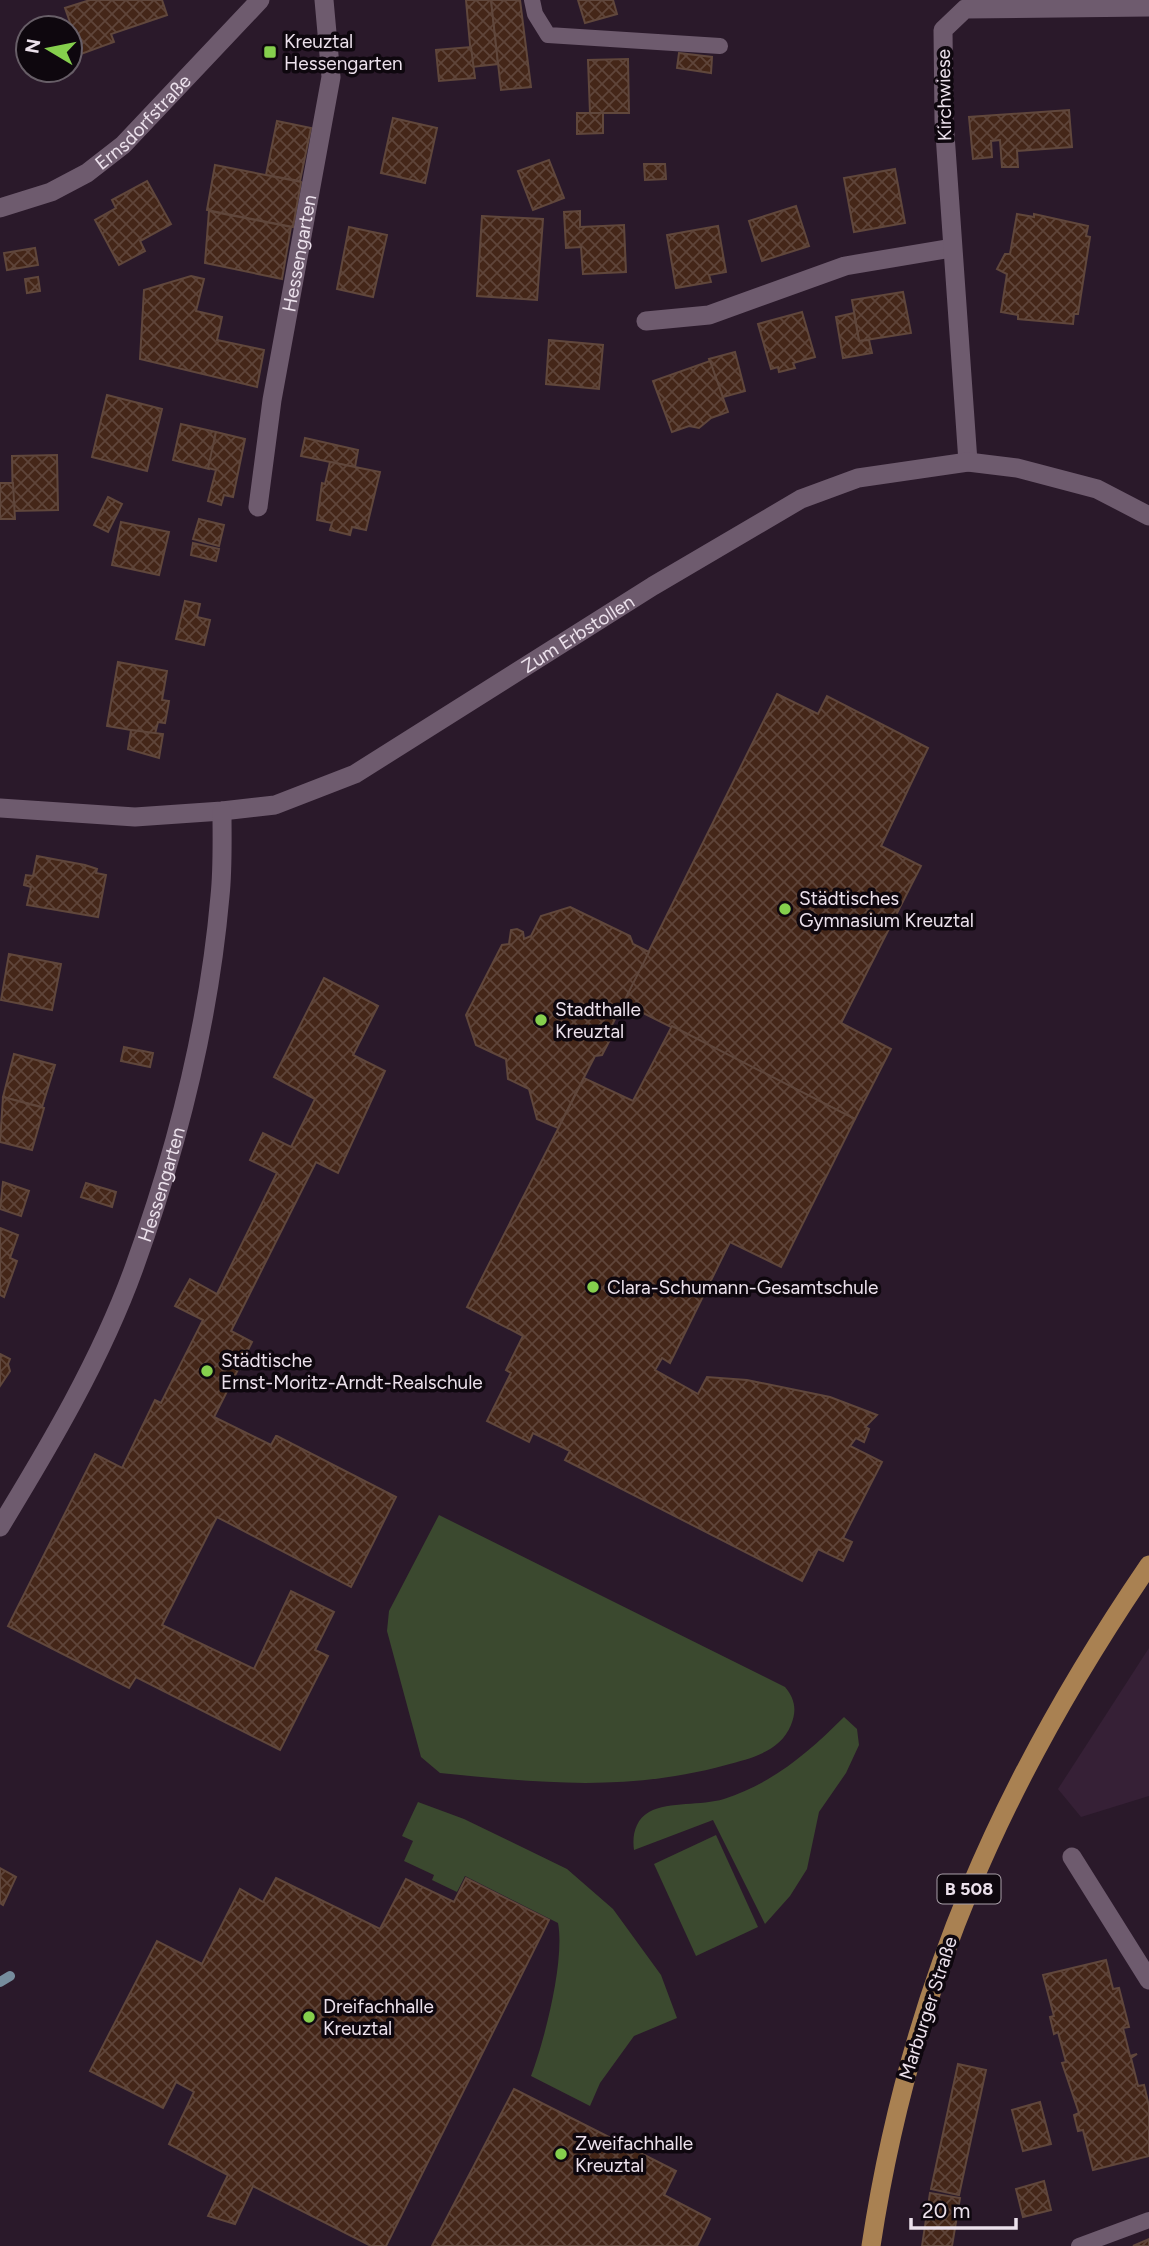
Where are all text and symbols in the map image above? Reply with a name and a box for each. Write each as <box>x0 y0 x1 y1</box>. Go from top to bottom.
north arrow <box>14 14 84 84</box>
place label: Kreuztal Hessengarten <box>284 30 403 75</box>
text: N <box>20 37 45 55</box>
marker: Kreuztal Hessengarten <box>262 44 278 60</box>
street label: Kirchwiese <box>932 49 956 141</box>
street label: Ernsdorfstraße <box>90 69 195 174</box>
street label: Hessengarten <box>277 193 321 314</box>
street label: Zum Erbstollen <box>517 589 638 678</box>
place label: Städtisches Gymnasium Kreuztal <box>799 887 974 932</box>
marker: Städtisches Gymnasium Kreuztal <box>777 901 793 917</box>
place label: Stadthalle Kreuztal <box>555 998 641 1043</box>
marker: Stadthalle Kreuztal <box>533 1012 549 1028</box>
street label: Hessengarten <box>133 1125 189 1245</box>
place label: Clara-Schumann-Gesamtschule <box>607 1276 878 1299</box>
marker: Clara-Schumann-Gesamtschule <box>585 1279 601 1295</box>
place label: Städtische Ernst-Moritz-Arndt-Realschule <box>221 1349 483 1394</box>
marker: Städtische Ernst-Moritz-Arndt-Realschule <box>199 1363 215 1379</box>
road number: B 508 <box>937 1874 1000 1903</box>
street label: Marburger Straße <box>894 1934 962 2082</box>
place label: Dreifachhalle Kreuztal <box>323 1995 434 2040</box>
marker: Dreifachhalle Kreuztal <box>301 2009 317 2025</box>
place label: Zweifachhalle Kreuztal <box>575 2132 693 2177</box>
marker: Zweifachhalle Kreuztal <box>553 2146 569 2162</box>
scale bar <box>911 2186 1016 2230</box>
text: 20 m <box>922 2198 970 2223</box>

